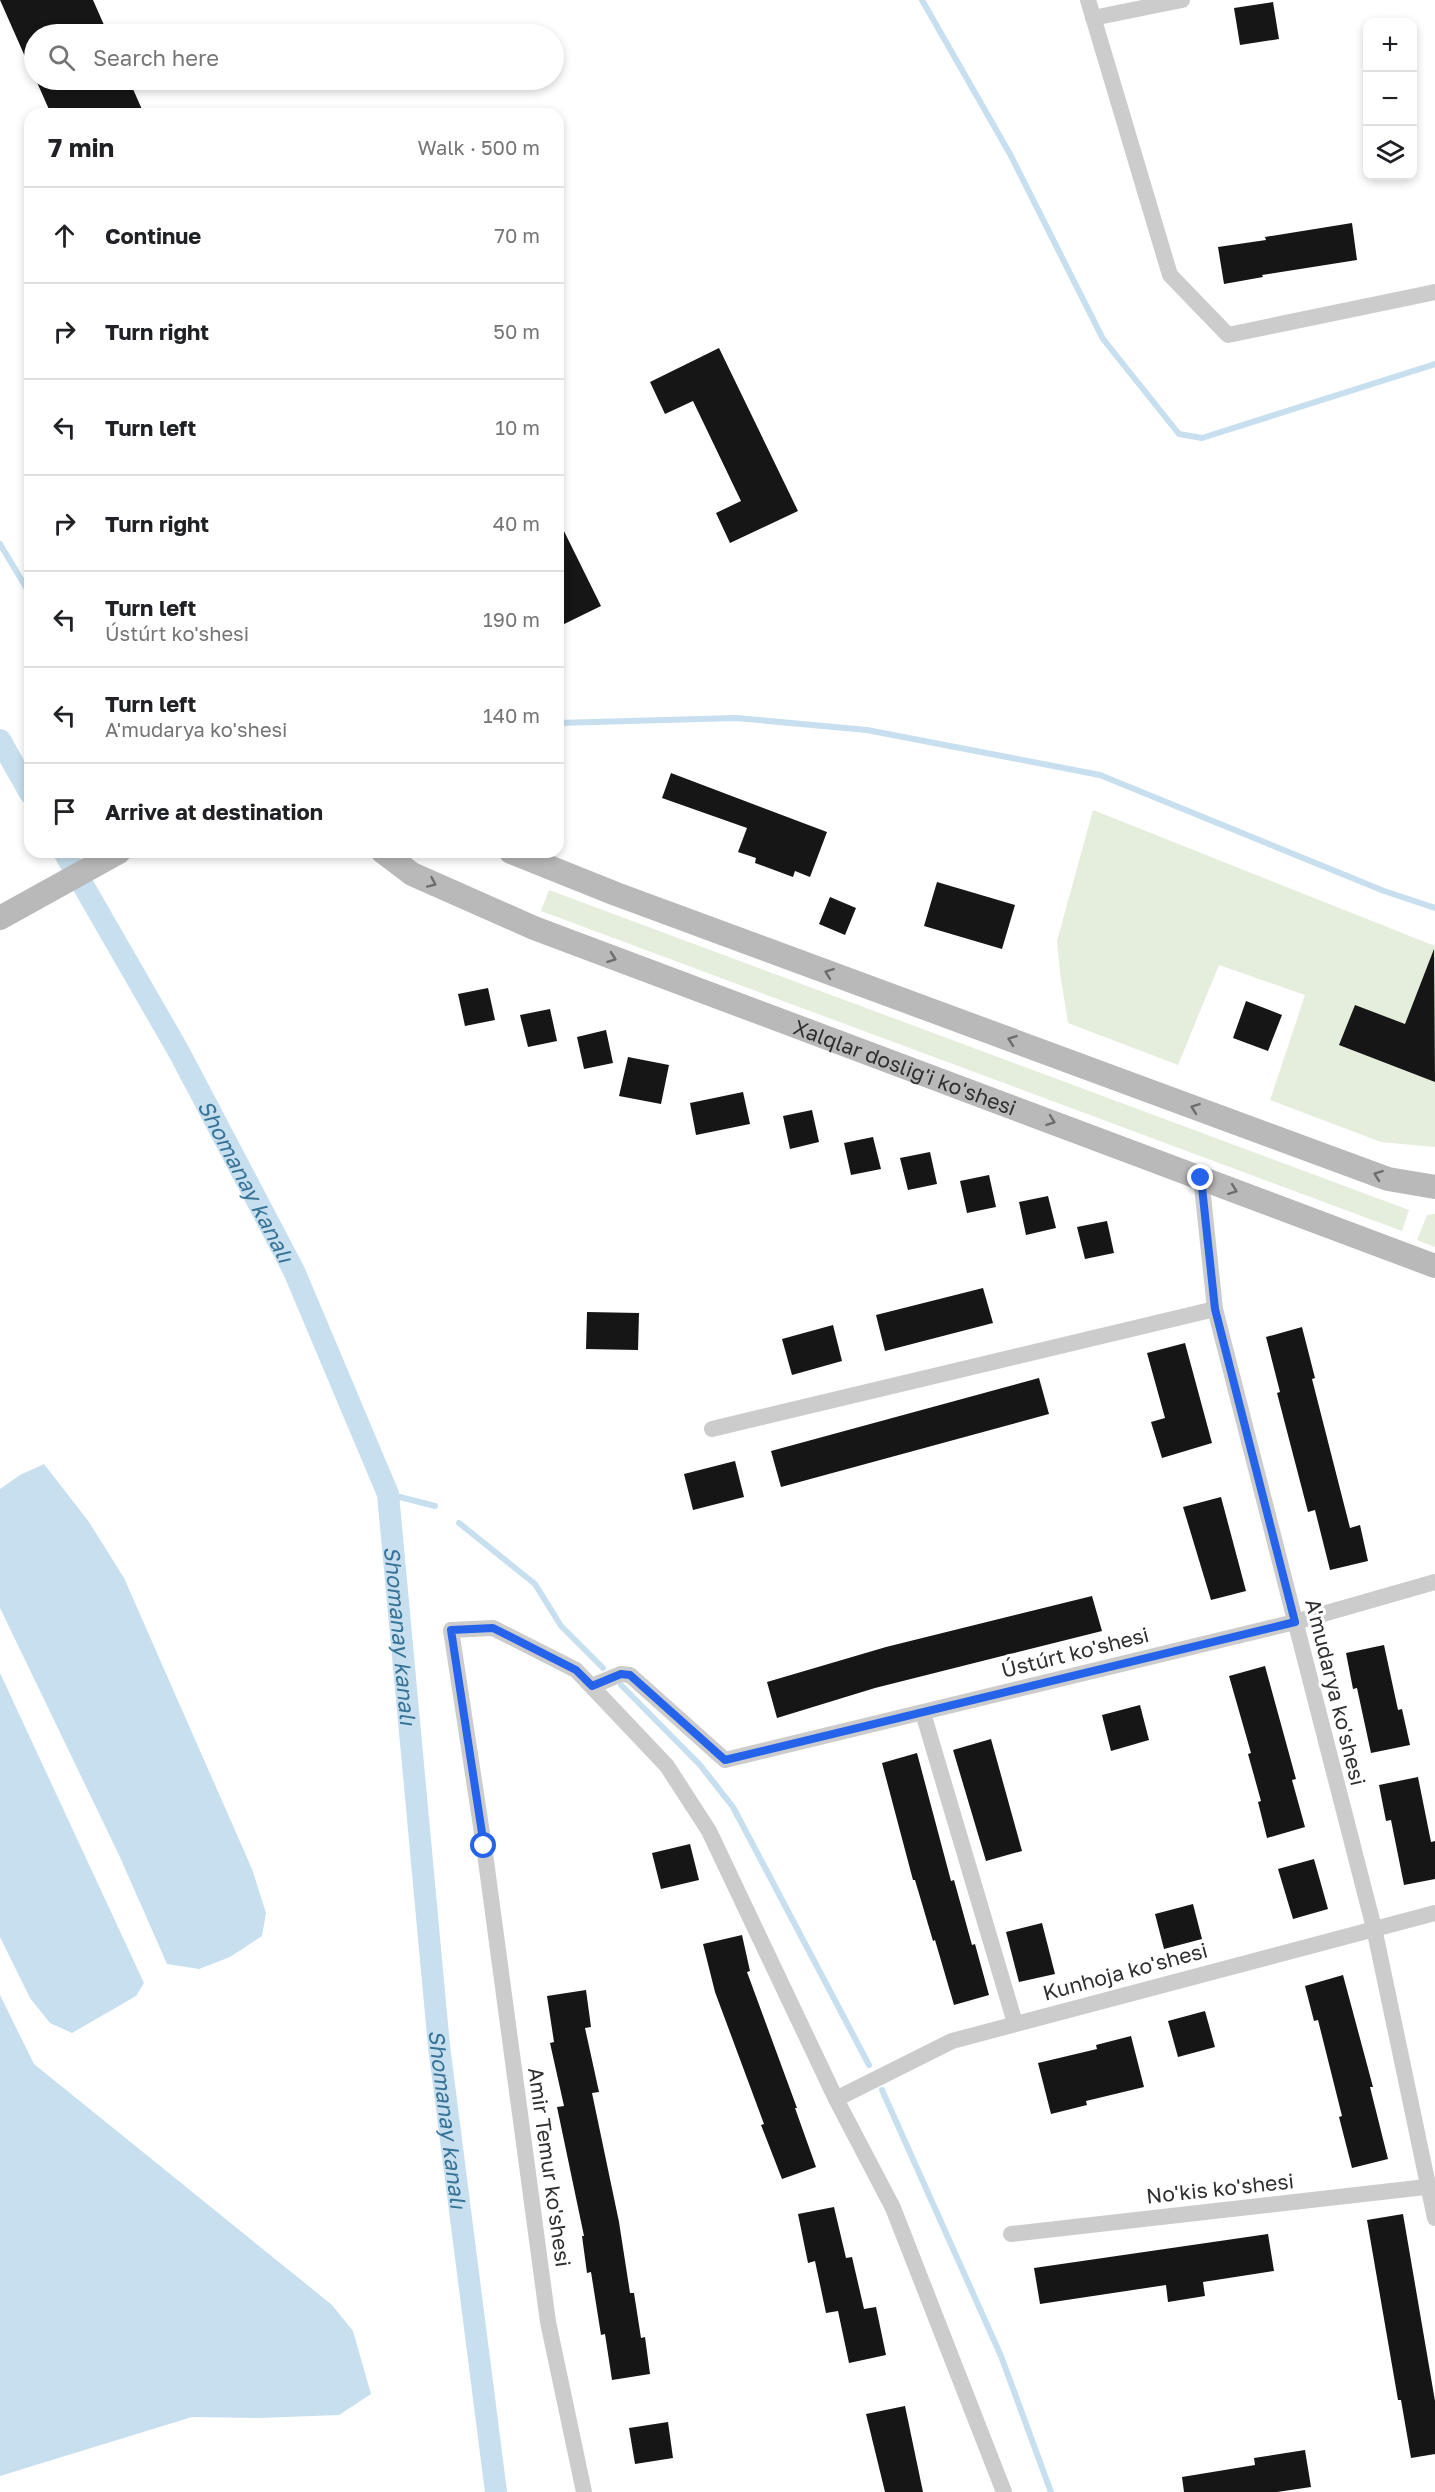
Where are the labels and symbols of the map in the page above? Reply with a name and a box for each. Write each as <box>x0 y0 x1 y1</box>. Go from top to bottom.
one-way arrow <box>426 876 437 888</box>
one-way arrow <box>606 950 617 963</box>
one-way arrow <box>824 967 835 980</box>
street label: Xalqlar doslig'i ko'shesi <box>790 1014 1020 1121</box>
one-way arrow <box>1007 1035 1018 1048</box>
water label: Shomanay kanalı <box>193 1095 301 1267</box>
one-way arrow <box>1190 1102 1201 1115</box>
one-way arrow <box>1045 1114 1056 1127</box>
route end <box>1187 1164 1213 1190</box>
one-way arrow <box>1373 1170 1384 1183</box>
one-way arrow <box>1227 1183 1238 1195</box>
water label: Shomanay kanalı <box>379 1545 423 1727</box>
street label: A'mudarya ko'shesi <box>1300 1596 1372 1788</box>
street label: Ústúrt ko'shesi <box>998 1621 1152 1683</box>
route start <box>470 1832 496 1858</box>
street label: Kunhoja ko'shesi <box>1040 1937 1210 2005</box>
water label: Shomanay kanalı <box>424 2029 473 2211</box>
street label: Amir Temur ko'shesi <box>523 2066 577 2268</box>
street label: No'kis ko'shesi <box>1145 2167 1295 2209</box>

